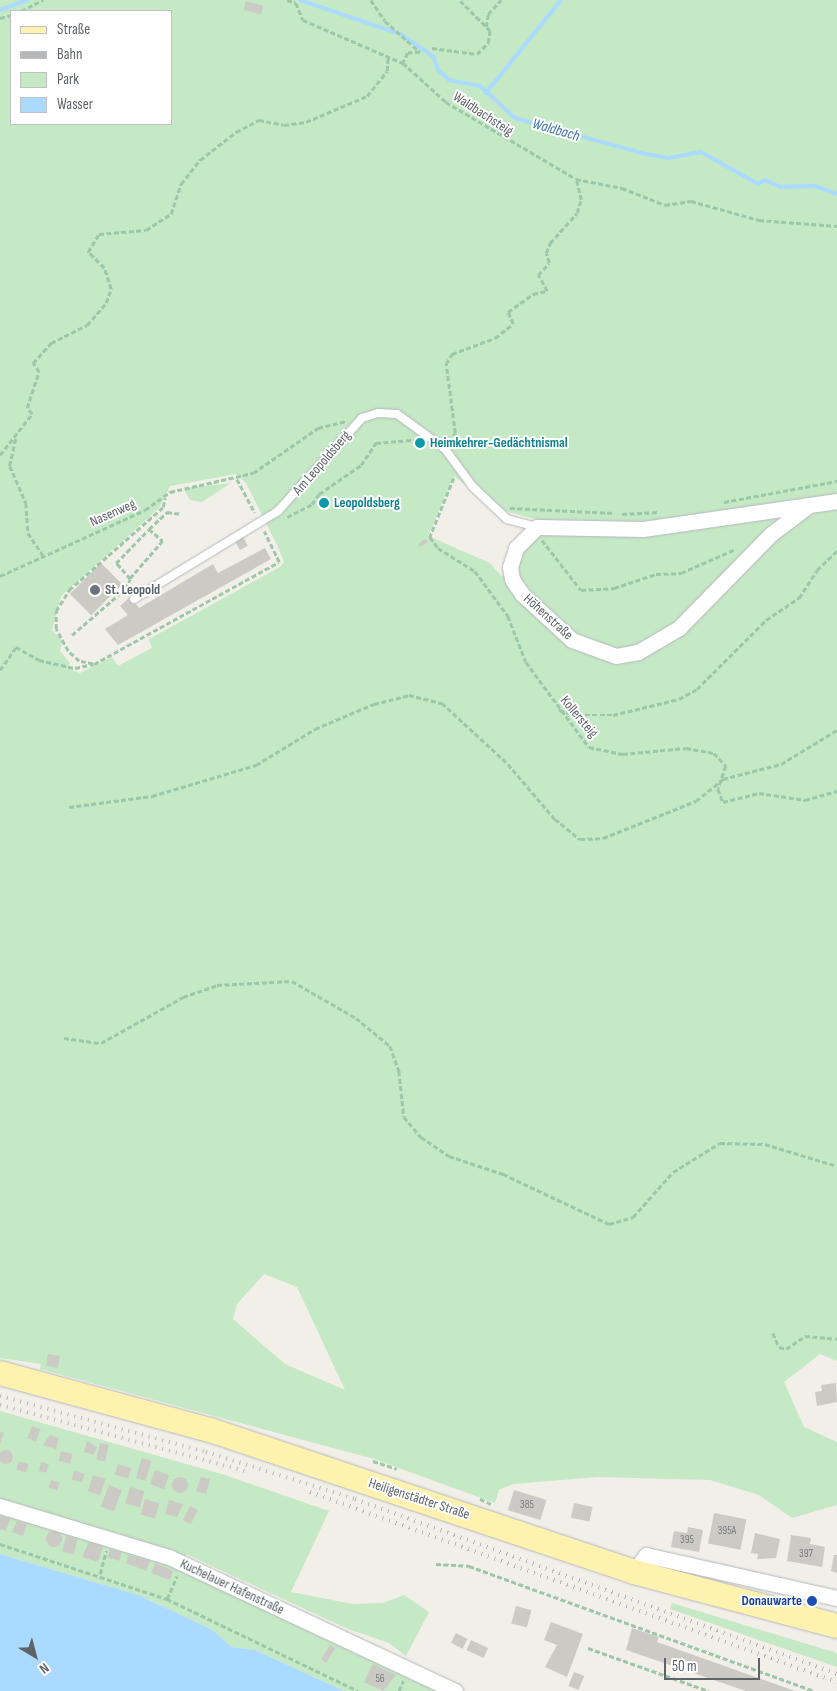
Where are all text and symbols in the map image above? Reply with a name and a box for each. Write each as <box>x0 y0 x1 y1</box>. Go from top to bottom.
legend <box>10 10 172 125</box>
text: Straße <box>57 20 90 39</box>
text: Bahn <box>57 45 82 64</box>
text: Park <box>57 70 79 89</box>
street label: Waldbachsteig <box>450 88 516 140</box>
text: Wasser <box>57 95 93 114</box>
water label: Waldbach <box>530 115 582 145</box>
street label: Am Leopoldsberg <box>290 427 354 499</box>
place label: Heimkehrer-Gedächtnismal <box>430 435 568 451</box>
marker: Heimkehrer-Gedächtnismal <box>414 437 426 449</box>
place label: Leopoldsberg <box>334 495 400 511</box>
street label: Nasenweg <box>88 496 138 530</box>
marker: Leopoldsberg <box>318 497 330 509</box>
place label: St. Leopold <box>105 582 160 598</box>
marker: St. Leopold <box>89 584 101 596</box>
street label: Höhenstraße <box>520 591 576 643</box>
street label: Kollersteig <box>557 693 601 741</box>
street label: Heiligenstädter Straße <box>366 1475 472 1523</box>
house number: 385 <box>520 1498 534 1512</box>
house number: 395A <box>718 1524 736 1538</box>
house number: 395 <box>680 1533 694 1547</box>
house number: 397 <box>799 1547 813 1561</box>
street label: Kuchelauer Hafenstraße <box>177 1556 287 1618</box>
place label: Donauwarte <box>741 1593 802 1609</box>
marker: Donauwarte <box>806 1595 818 1607</box>
north arrow <box>10 1631 60 1681</box>
scale bar <box>667 1648 763 1680</box>
text: 50 m <box>672 1657 697 1676</box>
text: N <box>36 1659 52 1677</box>
house number: 56 <box>375 1672 385 1686</box>

